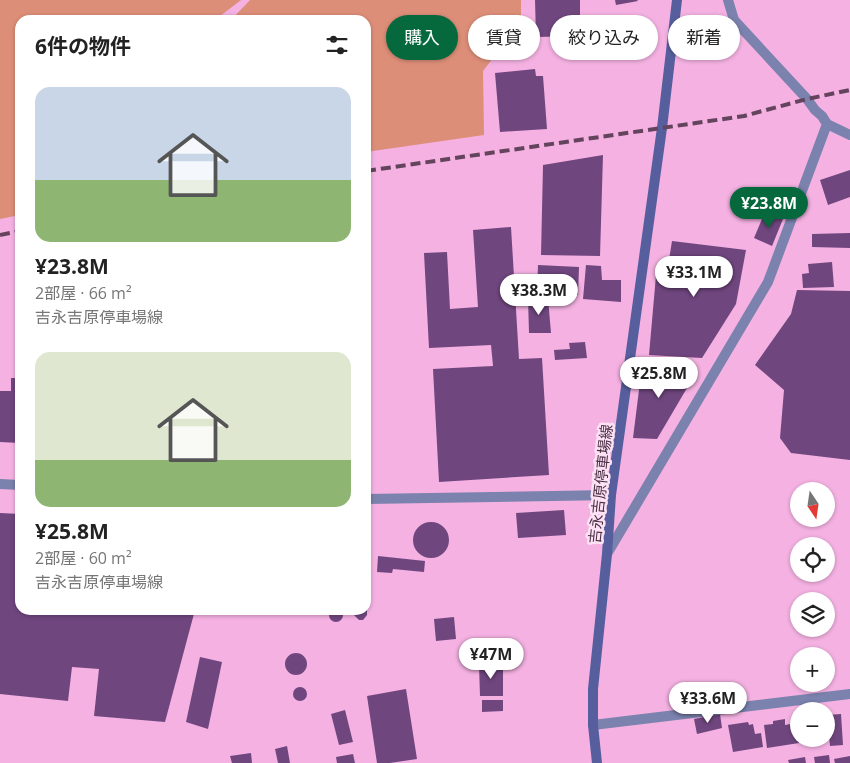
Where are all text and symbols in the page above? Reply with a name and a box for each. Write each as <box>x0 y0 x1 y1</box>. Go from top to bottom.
chip: 購入 <box>386 15 458 60</box>
chip: 賃貸 <box>468 15 540 60</box>
chip: 絞り込み <box>550 15 658 60</box>
chip: 新着 <box>668 15 740 60</box>
icon: filters <box>323 31 351 59</box>
text: 6件の物件 <box>35 32 131 60</box>
icon: home <box>148 120 238 210</box>
pin: ¥23.8M <box>728 186 810 229</box>
text: ¥23.8M <box>741 192 797 214</box>
text: ¥23.8M <box>35 252 109 280</box>
pin: ¥33.1M <box>653 256 735 298</box>
text: ¥33.1M <box>666 261 722 283</box>
pin: ¥38.3M <box>498 274 580 316</box>
text: ¥38.3M <box>511 279 567 301</box>
text: 2部屋 · 66 m² <box>35 282 132 304</box>
text: 吉永吉原停車場線 <box>35 306 163 328</box>
pin: ¥25.8M <box>618 356 700 399</box>
text: ¥25.8M <box>631 362 687 384</box>
icon: home <box>148 385 238 475</box>
street label: 吉永吉原停車場線 <box>584 423 616 545</box>
north arrow <box>790 482 835 528</box>
map controls <box>790 482 835 747</box>
text: ¥25.8M <box>35 517 109 545</box>
button: locate <box>790 537 835 582</box>
text: 2部屋 · 60 m² <box>35 547 132 569</box>
text: 吉永吉原停車場線 <box>35 571 163 593</box>
button: layers <box>790 592 835 637</box>
pin: ¥47M <box>461 638 521 680</box>
text: ¥47M <box>470 643 512 665</box>
button: + <box>790 647 835 692</box>
pin: ¥33.6M <box>667 682 749 724</box>
text: ¥33.6M <box>680 687 736 709</box>
button: − <box>790 702 835 747</box>

